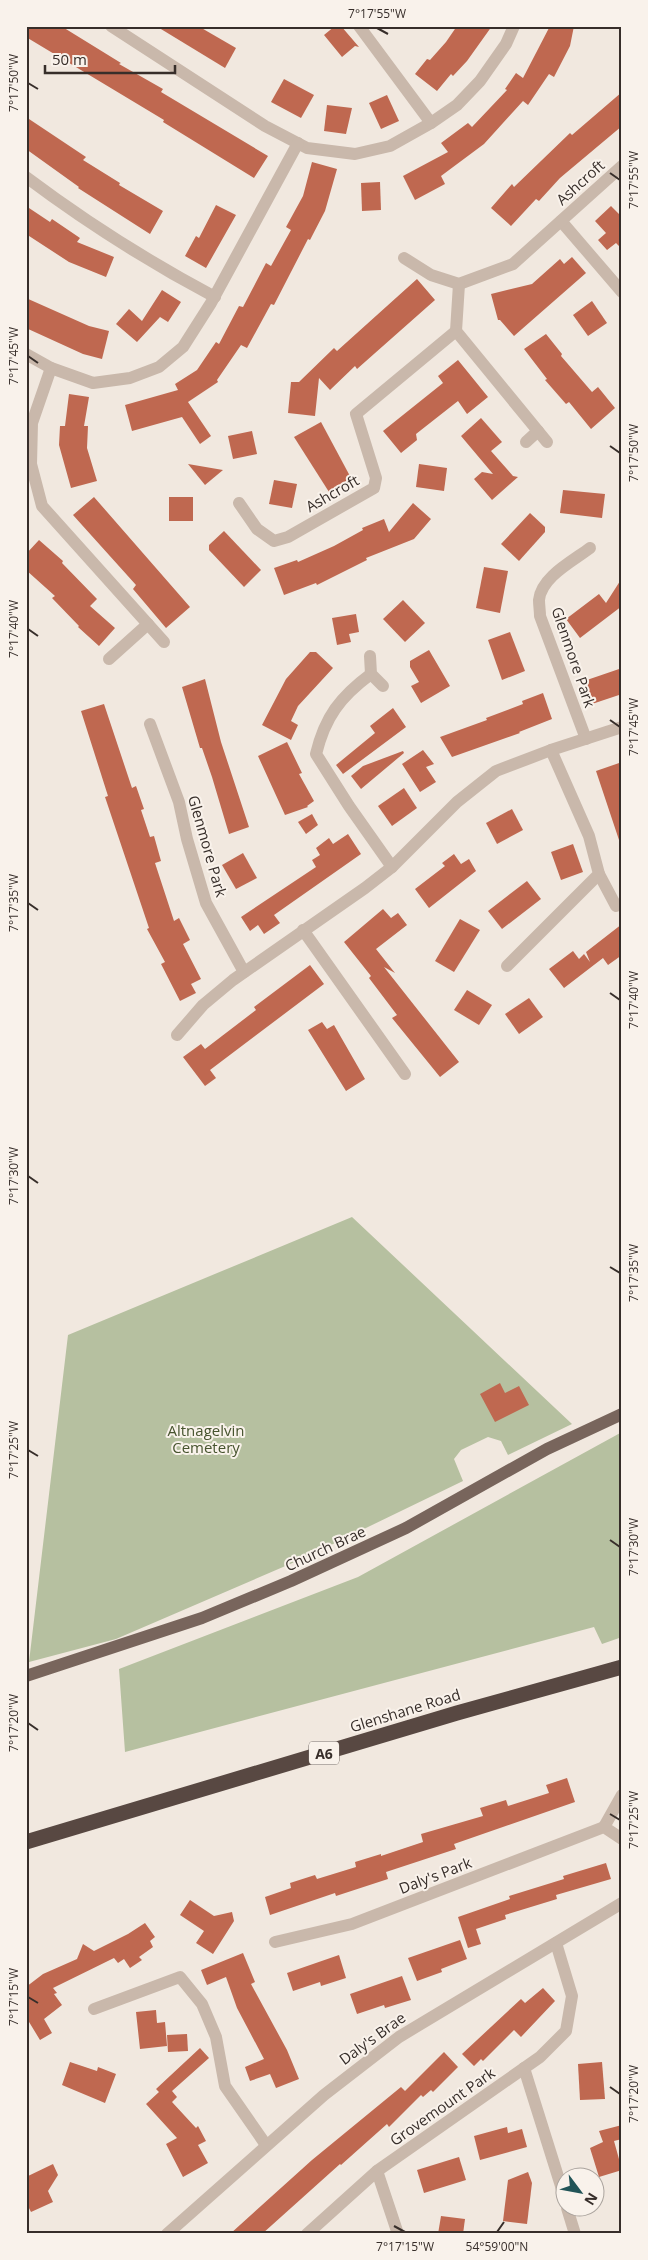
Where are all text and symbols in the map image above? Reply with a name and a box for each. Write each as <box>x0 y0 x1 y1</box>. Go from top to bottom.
text: 7°17'55"W <box>348 5 406 22</box>
scale bar <box>45 42 175 74</box>
text: 50 m <box>52 49 87 69</box>
text: 7°17'50"W <box>5 54 22 112</box>
text: 7°17'55"W <box>625 151 642 209</box>
street label: Ashcroft <box>552 155 608 209</box>
text: 7°17'45"W <box>5 327 22 385</box>
text: 7°17'50"W <box>625 424 642 482</box>
street label: Ashcroft <box>302 470 362 516</box>
text: 7°17'40"W <box>5 600 22 658</box>
street label: Glenmore Park <box>547 604 601 710</box>
text: 7°17'45"W <box>625 698 642 756</box>
street label: Glenmore Park <box>184 793 232 899</box>
text: 7°17'35"W <box>5 874 22 932</box>
text: 7°17'40"W <box>625 971 642 1029</box>
text: 7°17'30"W <box>5 1147 22 1205</box>
text: 7°17'35"W <box>625 1244 642 1302</box>
park label: Altnagelvin Cemetery <box>168 1420 245 1457</box>
text: 7°17'25"W <box>5 1421 22 1479</box>
text: 7°17'30"W <box>625 1518 642 1576</box>
street label: Church Brae <box>281 1521 369 1575</box>
street label: Glenshane Road <box>347 1684 463 1736</box>
text: 7°17'20"W <box>5 1694 22 1752</box>
road number: A6 <box>309 1742 339 1765</box>
text: 7°17'25"W <box>625 1791 642 1849</box>
street label: Daly's Park <box>396 1852 474 1898</box>
text: 7°17'15"W <box>5 1968 22 2026</box>
street label: Daly's Brae <box>335 2007 409 2069</box>
street label: Grovemount Park <box>386 2062 499 2150</box>
text: 7°17'20"W <box>625 2065 642 2123</box>
north arrow <box>556 2168 606 2218</box>
text: N <box>580 2189 603 2209</box>
text: 7°17'15"W <box>376 2238 434 2255</box>
text: 54°59'00"N <box>466 2238 528 2255</box>

